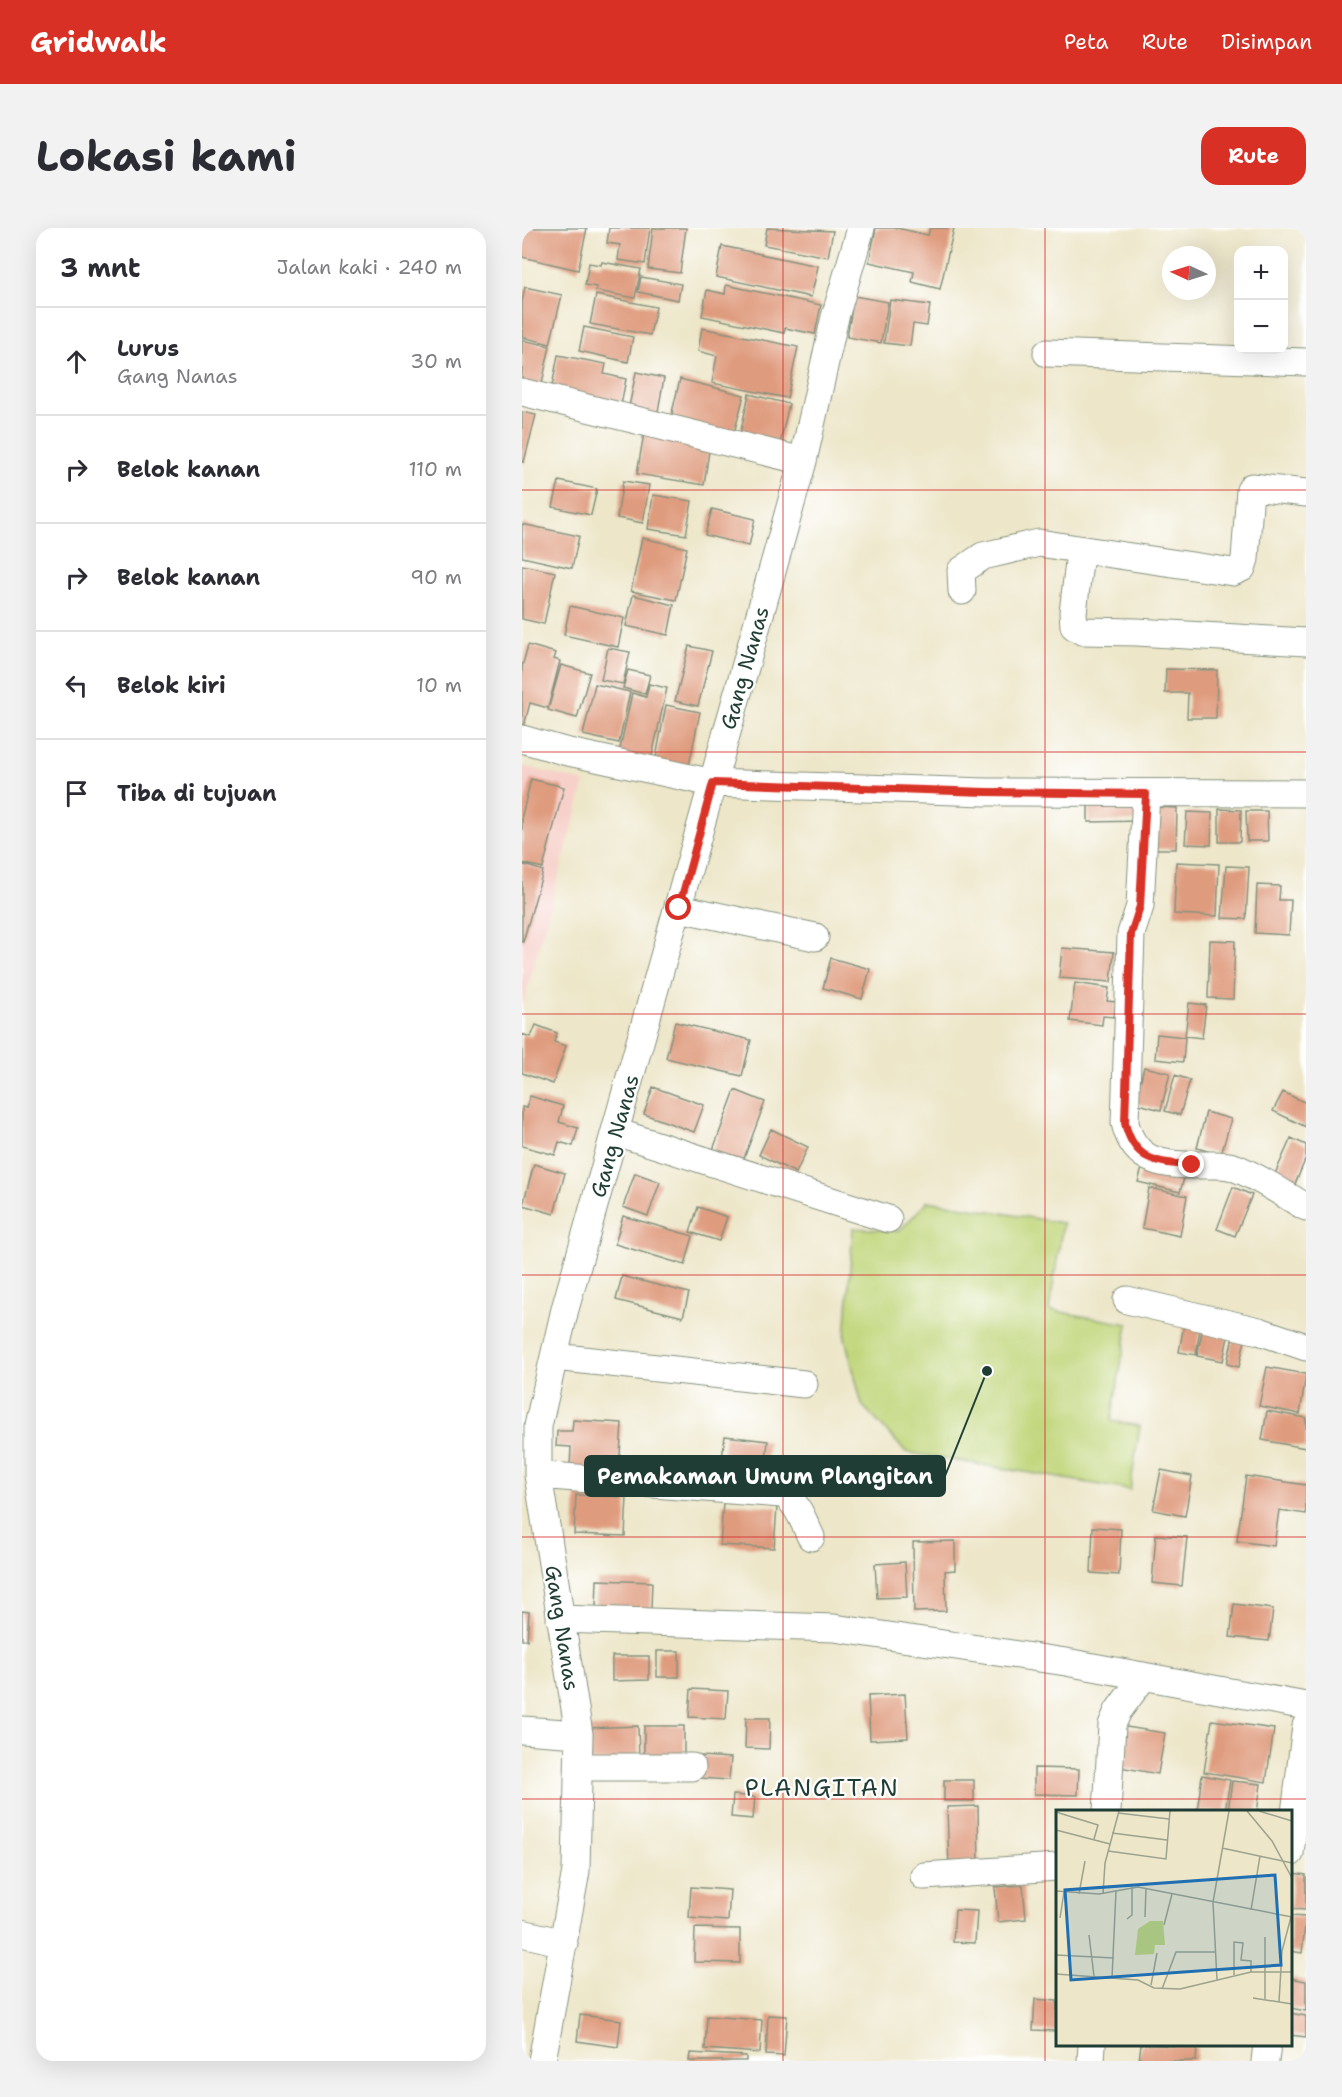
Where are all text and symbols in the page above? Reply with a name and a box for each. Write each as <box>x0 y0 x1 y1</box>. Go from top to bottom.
text: Gridwalk <box>30 23 167 61</box>
text: Peta <box>1064 28 1109 56</box>
text: Rute <box>1142 28 1188 56</box>
text: Disimpan <box>1221 28 1312 56</box>
button: Rute <box>1201 127 1306 185</box>
text: Lokasi kami <box>36 128 297 184</box>
north arrow <box>1162 246 1216 300</box>
map controls <box>1234 246 1288 354</box>
button: + <box>1234 246 1288 300</box>
text: 3 mnt <box>60 250 140 285</box>
text: Jalan kaki · 240 m <box>277 254 462 280</box>
button: − <box>1234 300 1288 354</box>
text: Lurus <box>117 334 179 363</box>
icon: ahead <box>60 345 93 378</box>
text: 30 m <box>410 348 462 374</box>
text: Gang Nanas <box>117 363 238 389</box>
icon: right <box>60 453 93 486</box>
text: Belok kanan <box>117 455 260 484</box>
text: 110 m <box>408 456 462 482</box>
icon: right <box>60 561 93 594</box>
text: Belok kanan <box>117 563 260 592</box>
text: 90 m <box>410 564 462 590</box>
street label: Gang Nanas <box>714 603 776 733</box>
icon: left <box>60 669 93 702</box>
text: Belok kiri <box>117 671 226 700</box>
text: 10 m <box>416 672 462 698</box>
icon: arrive <box>60 777 93 810</box>
text: Tiba di tujuan <box>117 779 277 808</box>
route start <box>665 894 691 920</box>
street label: Gang Nanas <box>584 1071 646 1201</box>
route end <box>1178 1151 1204 1177</box>
callout: Pemakaman Umum Plangitan <box>585 1456 945 1496</box>
text: Pemakaman Umum Plangitan <box>597 1462 933 1491</box>
street label: Gang Nanas <box>538 1563 586 1693</box>
district label: PLANGITAN <box>745 1772 899 1804</box>
inset map <box>1056 1810 1291 2046</box>

